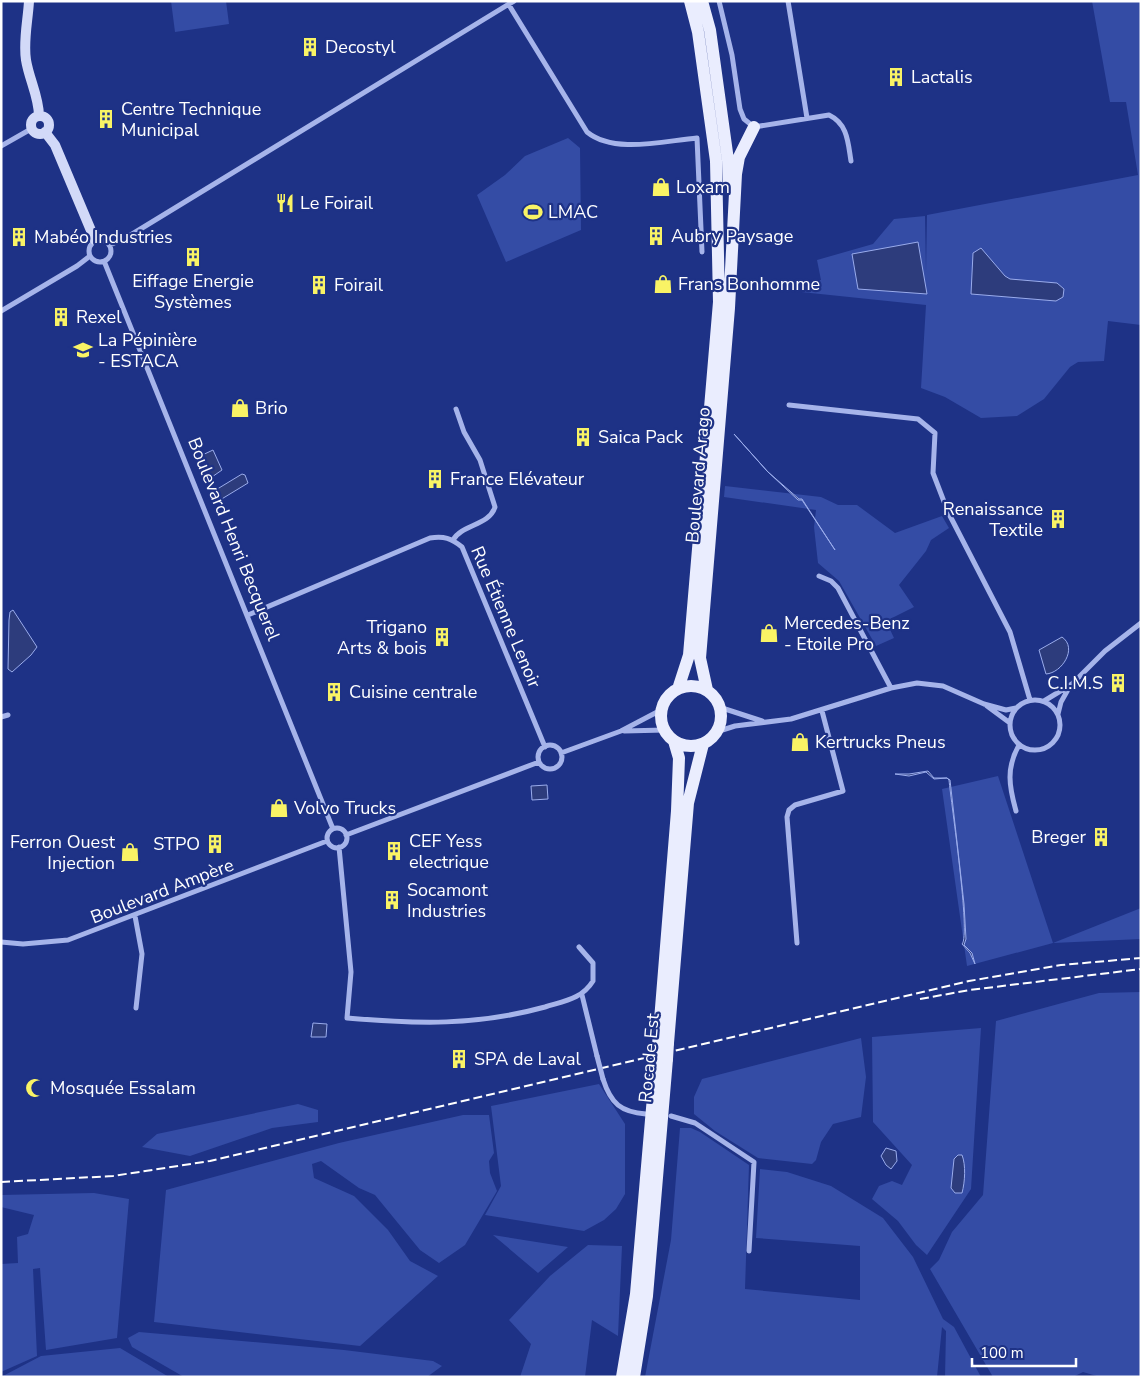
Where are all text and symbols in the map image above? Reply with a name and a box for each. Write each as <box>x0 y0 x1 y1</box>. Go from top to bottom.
place label: Decostyl <box>325 35 396 59</box>
building icon: Decostyl <box>299 36 321 58</box>
place label: Lactalis <box>911 65 973 89</box>
building icon: Lactalis <box>885 66 907 88</box>
place label: Centre Technique Municipal <box>121 97 261 142</box>
building icon: Centre Technique Municipal <box>95 108 117 130</box>
place label: Loxam <box>676 175 730 199</box>
shop icon: Loxam <box>650 176 672 198</box>
place label: Le Foirail <box>300 191 374 215</box>
restaurant icon: Le Foirail <box>274 192 296 214</box>
place label: LMAC <box>548 200 598 224</box>
sports icon: LMAC <box>522 201 544 223</box>
place label: Aubry Paysage <box>671 224 793 248</box>
place label: Mabéo Industries <box>34 225 173 249</box>
building icon: Aubry Paysage <box>645 225 667 247</box>
building icon: Mabéo Industries <box>8 226 30 248</box>
building icon: Eiffage Energie Systèmes <box>182 246 204 268</box>
place label: Eiffage Energie Systèmes <box>132 269 254 314</box>
place label: Frans Bonhomme <box>678 272 820 296</box>
place label: Foirail <box>334 273 384 297</box>
shop icon: Frans Bonhomme <box>652 273 674 295</box>
building icon: Foirail <box>308 274 330 296</box>
place label: Rexel <box>76 305 122 329</box>
building icon: Rexel <box>50 306 72 328</box>
place label: La Pépinière - ESTACA <box>98 328 197 373</box>
school or university icon: La Pépinière - ESTACA <box>72 339 94 361</box>
place label: Brio <box>255 396 288 420</box>
shop icon: Brio <box>229 397 251 419</box>
street label: Boulevard Arago <box>680 406 716 544</box>
place label: Saica Pack <box>598 425 684 449</box>
building icon: Saica Pack <box>572 426 594 448</box>
street label: Boulevard Henri Becquerel <box>182 434 286 645</box>
place label: France Elévateur <box>450 467 585 491</box>
building icon: France Elévateur <box>424 468 446 490</box>
place label: Renaissance Textile <box>943 497 1043 542</box>
building icon: Renaissance Textile <box>1047 508 1069 530</box>
street label: Rue Étienne Lenoir <box>465 543 547 692</box>
place label: Mercedes-Benz - Etoile Pro <box>784 611 910 656</box>
place label: Trigano Arts & bois <box>337 615 427 660</box>
shop icon: Mercedes-Benz - Etoile Pro <box>758 622 780 644</box>
building icon: Trigano Arts & bois <box>431 626 453 648</box>
place label: C.I.M.S <box>1047 671 1103 695</box>
building icon: C.I.M.S <box>1107 672 1129 694</box>
place label: Cuisine centrale <box>349 680 477 704</box>
building icon: Cuisine centrale <box>323 681 345 703</box>
place label: Kertrucks Pneus <box>815 730 946 754</box>
shop icon: Kertrucks Pneus <box>789 731 811 753</box>
place label: Volvo Trucks <box>293 796 396 820</box>
shop icon: Volvo Trucks <box>268 797 290 819</box>
place label: Breger <box>1031 825 1087 849</box>
building icon: Breger <box>1090 826 1112 848</box>
place label: CEF Yess electrique <box>409 829 489 874</box>
place label: Ferron Ouest Injection <box>10 830 116 875</box>
place label: STPO <box>153 832 200 856</box>
building icon: STPO <box>204 833 226 855</box>
building icon: CEF Yess electrique <box>383 840 405 862</box>
shop icon: Ferron Ouest Injection <box>119 841 141 863</box>
street label: Boulevard Ampère <box>87 853 237 929</box>
place label: Socamont Industries <box>407 878 489 923</box>
building icon: Socamont Industries <box>381 889 403 911</box>
street label: Rocade Est <box>633 1012 665 1104</box>
place label: SPA de Laval <box>474 1047 581 1071</box>
building icon: SPA de Laval <box>448 1048 470 1070</box>
place label: Mosquée Essalam <box>50 1076 196 1100</box>
mosque icon: Mosquée Essalam <box>24 1077 46 1099</box>
scale bar <box>972 1336 1076 1368</box>
text: 100 m <box>980 1343 1024 1363</box>

